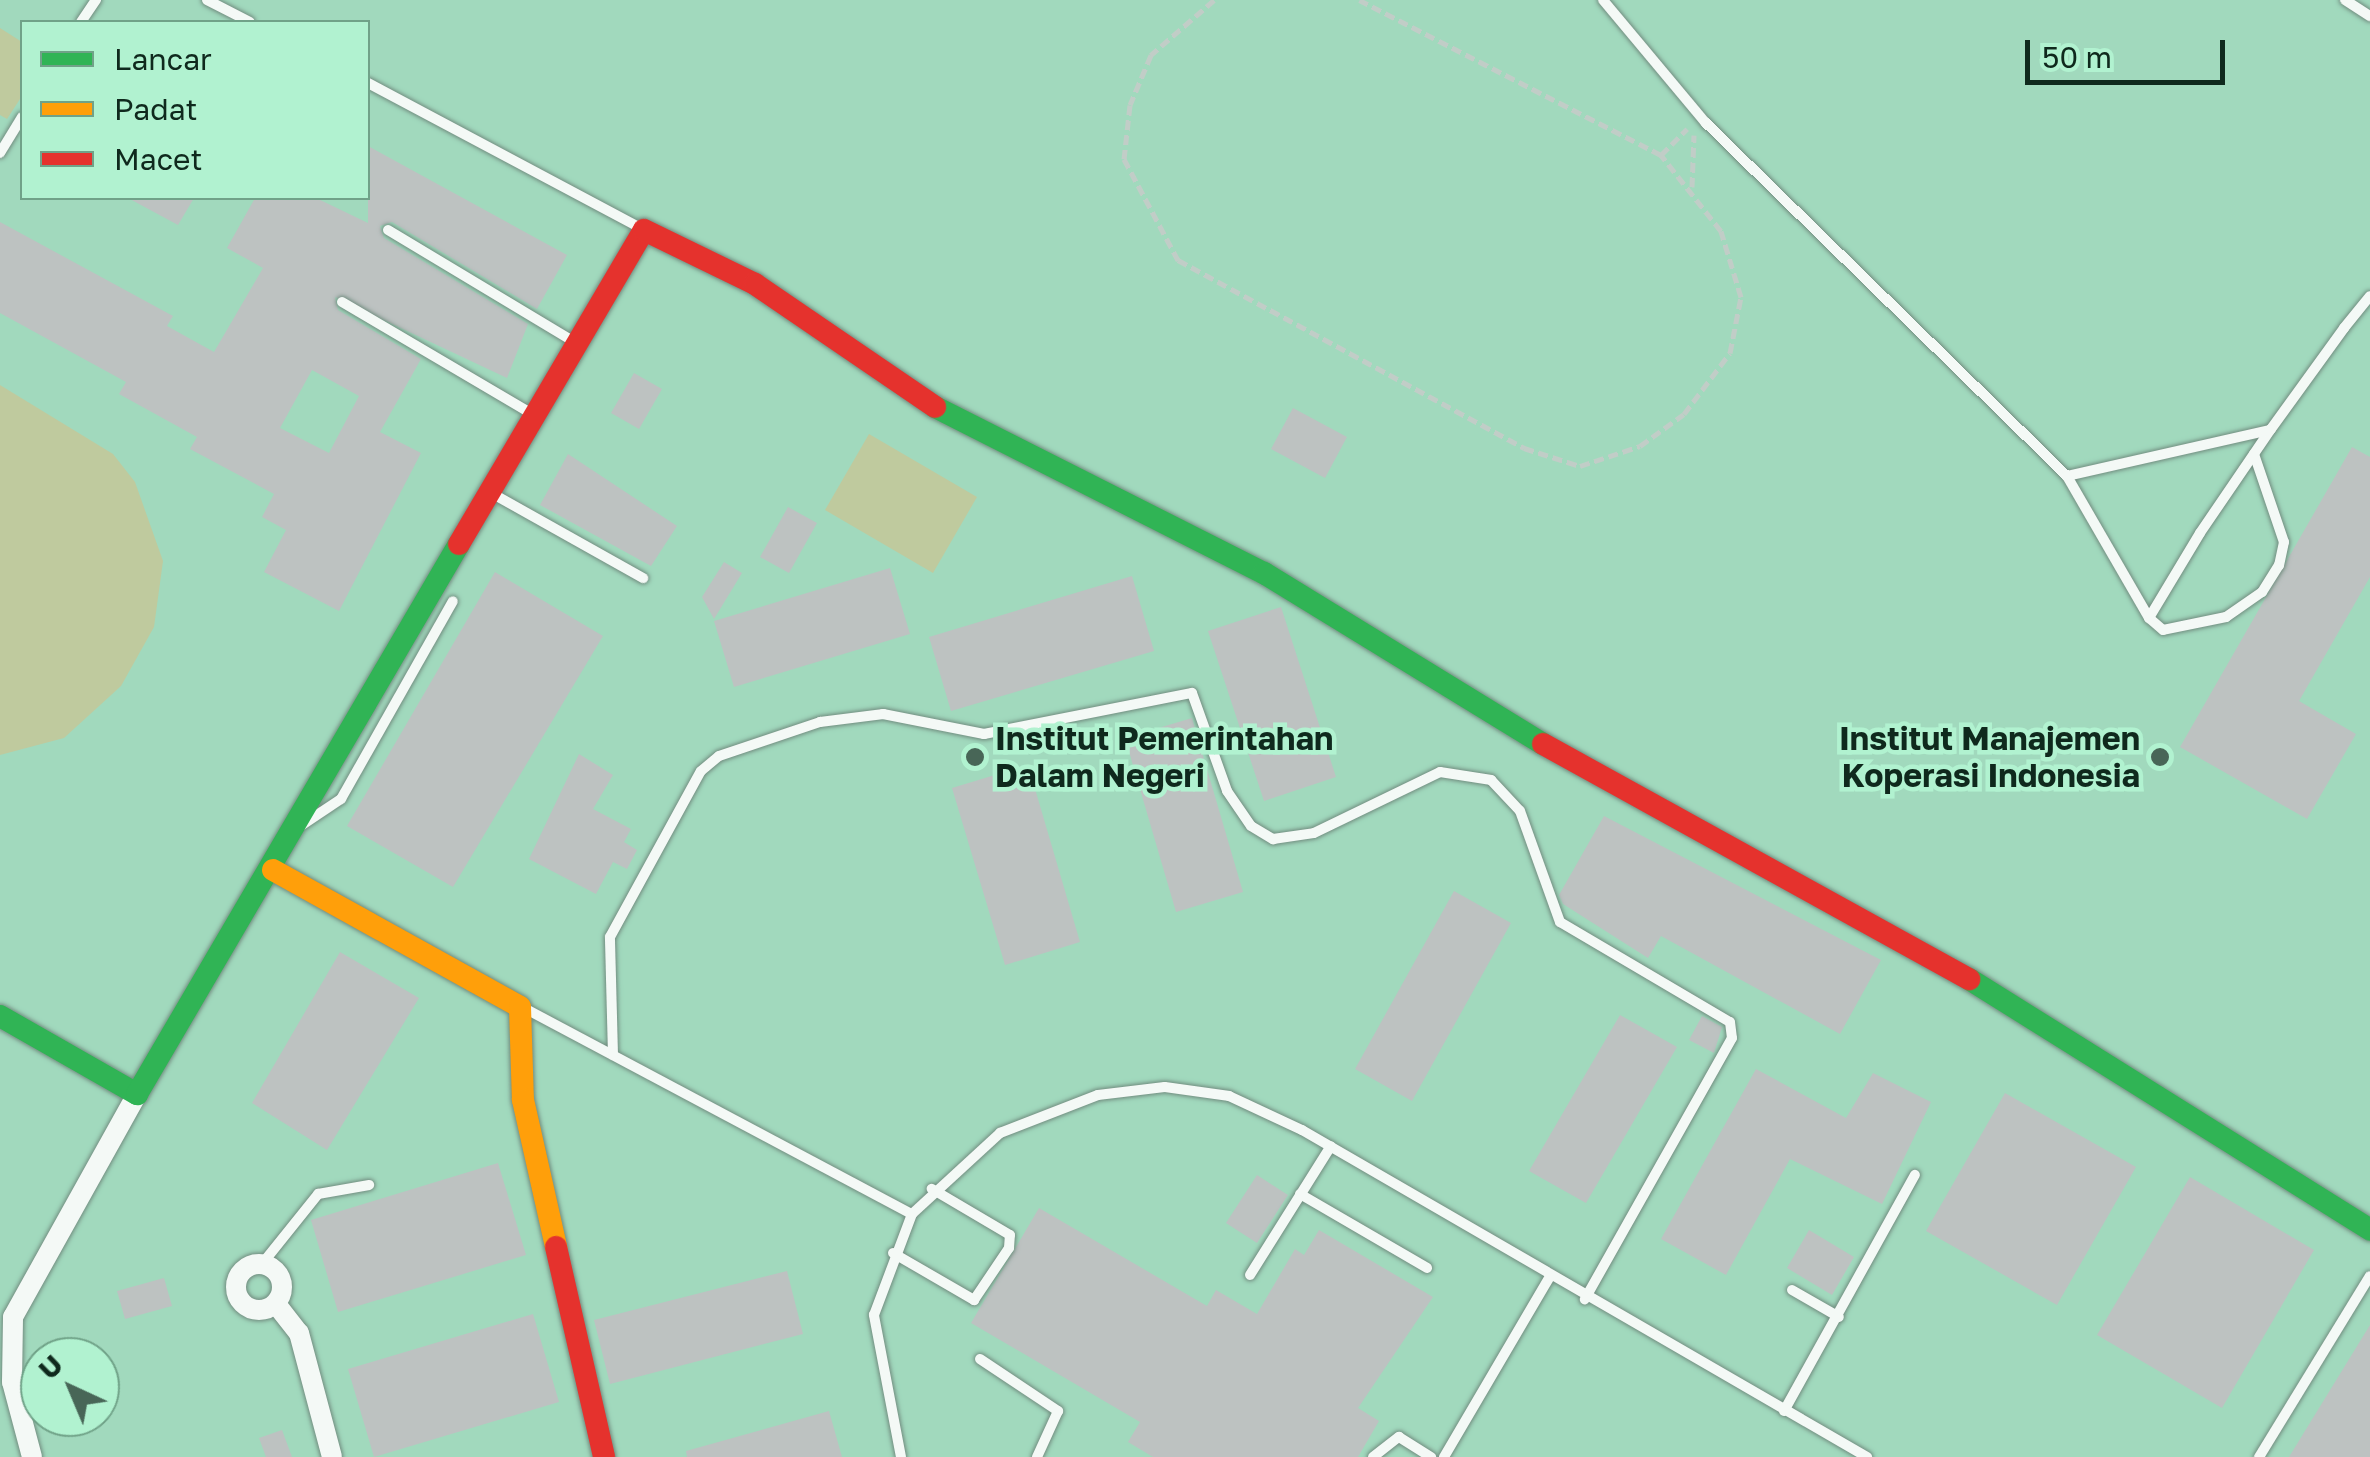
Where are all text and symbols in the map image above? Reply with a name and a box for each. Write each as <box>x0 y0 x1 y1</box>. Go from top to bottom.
legend <box>20 20 370 200</box>
scale bar <box>2030 20 2230 82</box>
text: 50 m <box>2042 39 2112 75</box>
text: Lancar <box>114 41 212 77</box>
text: Padat <box>114 91 197 127</box>
text: Macet <box>114 141 203 177</box>
place label: Institut Pemerintahan Dalam Negeri <box>995 720 1333 795</box>
place label: Institut Manajemen Koperasi Indonesia <box>1839 720 2140 795</box>
marker: Institut Pemerintahan Dalam Negeri <box>964 746 986 768</box>
marker: Institut Manajemen Koperasi Indonesia <box>2149 746 2171 768</box>
north arrow <box>20 1337 120 1437</box>
text: U <box>31 1348 69 1385</box>

